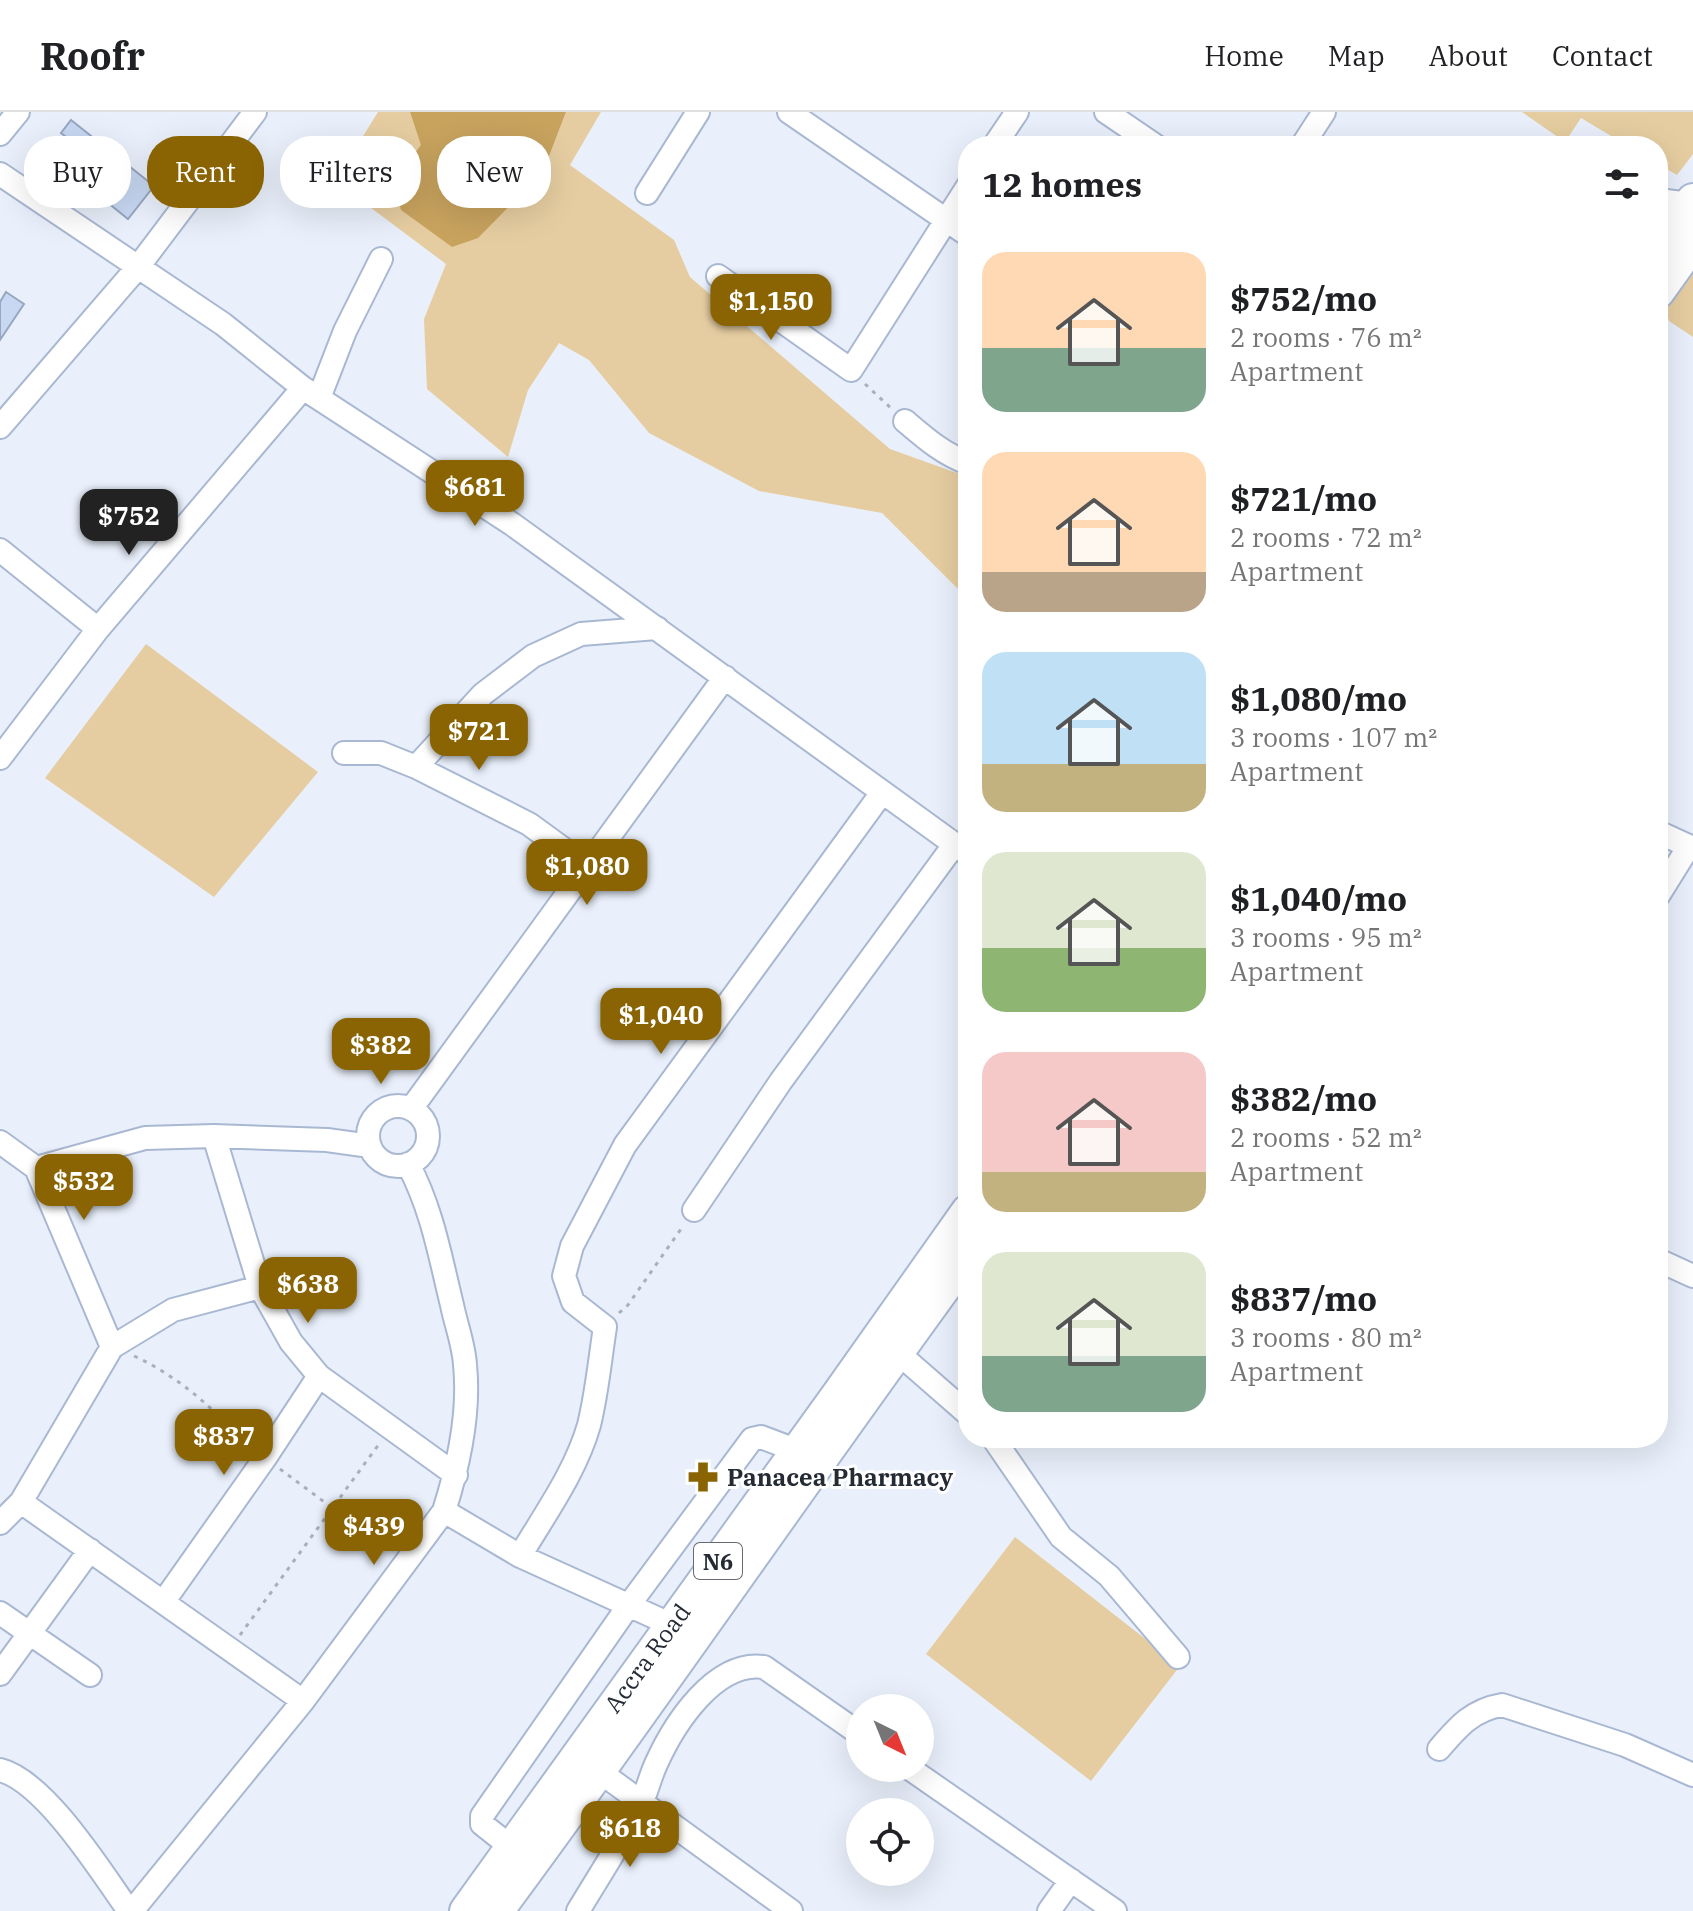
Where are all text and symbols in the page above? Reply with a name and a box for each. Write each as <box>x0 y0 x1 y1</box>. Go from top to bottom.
text: Roofr <box>40 31 145 80</box>
text: Home <box>1204 37 1284 74</box>
text: Map <box>1328 37 1385 74</box>
text: About <box>1429 37 1508 74</box>
text: Contact <box>1552 37 1653 74</box>
chip: Buy <box>24 136 131 208</box>
chip: Rent <box>147 136 264 208</box>
chip: Filters <box>280 136 421 208</box>
chip: New <box>437 136 551 208</box>
text: 12 homes <box>982 162 1142 206</box>
icon: filters <box>1600 162 1644 206</box>
pin: $1,150 <box>706 274 836 342</box>
text: $752/mo <box>1230 276 1377 320</box>
text: $1,150 <box>728 283 814 317</box>
icon: home <box>1046 284 1142 380</box>
text: 2 rooms · 76 m² <box>1230 320 1422 354</box>
text: Apartment <box>1230 354 1363 388</box>
pin: $681 <box>428 460 522 528</box>
text: $681 <box>444 469 506 503</box>
text: $721/mo <box>1230 476 1377 520</box>
icon: home <box>1046 484 1142 580</box>
pin: $752 <box>82 489 176 557</box>
text: $752 <box>98 498 160 532</box>
text: 2 rooms · 72 m² <box>1230 520 1422 554</box>
text: Apartment <box>1230 554 1363 588</box>
text: $1,080/mo <box>1230 676 1407 720</box>
icon: home <box>1046 684 1142 780</box>
pin: $721 <box>432 704 526 772</box>
text: $721 <box>448 713 510 747</box>
text: 3 rooms · 107 m² <box>1230 720 1437 754</box>
text: Apartment <box>1230 754 1363 788</box>
pin: $1,080 <box>522 839 652 907</box>
text: $1,080 <box>544 848 630 882</box>
text: $1,040/mo <box>1230 876 1407 920</box>
icon: home <box>1046 884 1142 980</box>
text: 3 rooms · 95 m² <box>1230 920 1422 954</box>
text: Apartment <box>1230 954 1363 988</box>
pin: $1,040 <box>596 988 726 1056</box>
text: $1,040 <box>618 997 704 1031</box>
pin: $382 <box>334 1018 428 1086</box>
text: $382 <box>350 1027 412 1061</box>
text: $382/mo <box>1230 1076 1377 1120</box>
icon: home <box>1046 1084 1142 1180</box>
text: 2 rooms · 52 m² <box>1230 1120 1422 1154</box>
pin: $532 <box>37 1154 131 1222</box>
text: Apartment <box>1230 1154 1363 1188</box>
text: $532 <box>53 1163 115 1197</box>
pin: $638 <box>261 1257 355 1325</box>
text: $638 <box>277 1266 339 1300</box>
text: $837/mo <box>1230 1276 1377 1320</box>
icon: home <box>1046 1284 1142 1380</box>
text: 3 rooms · 80 m² <box>1230 1320 1422 1354</box>
text: Apartment <box>1230 1354 1363 1388</box>
pin: $837 <box>177 1409 271 1477</box>
text: $837 <box>193 1418 255 1452</box>
pharmacy icon: Panacea Pharmacy <box>686 1460 720 1494</box>
place label: Panacea Pharmacy <box>727 1461 953 1493</box>
pin: $439 <box>327 1499 421 1567</box>
text: $439 <box>343 1508 405 1542</box>
road number: N6 <box>694 1543 742 1579</box>
street label: Accra Road <box>597 1597 697 1719</box>
north arrow <box>846 1694 934 1782</box>
map controls <box>846 1694 934 1886</box>
button: locate <box>846 1798 934 1886</box>
pin: $618 <box>583 1801 677 1869</box>
text: $618 <box>599 1810 661 1844</box>

